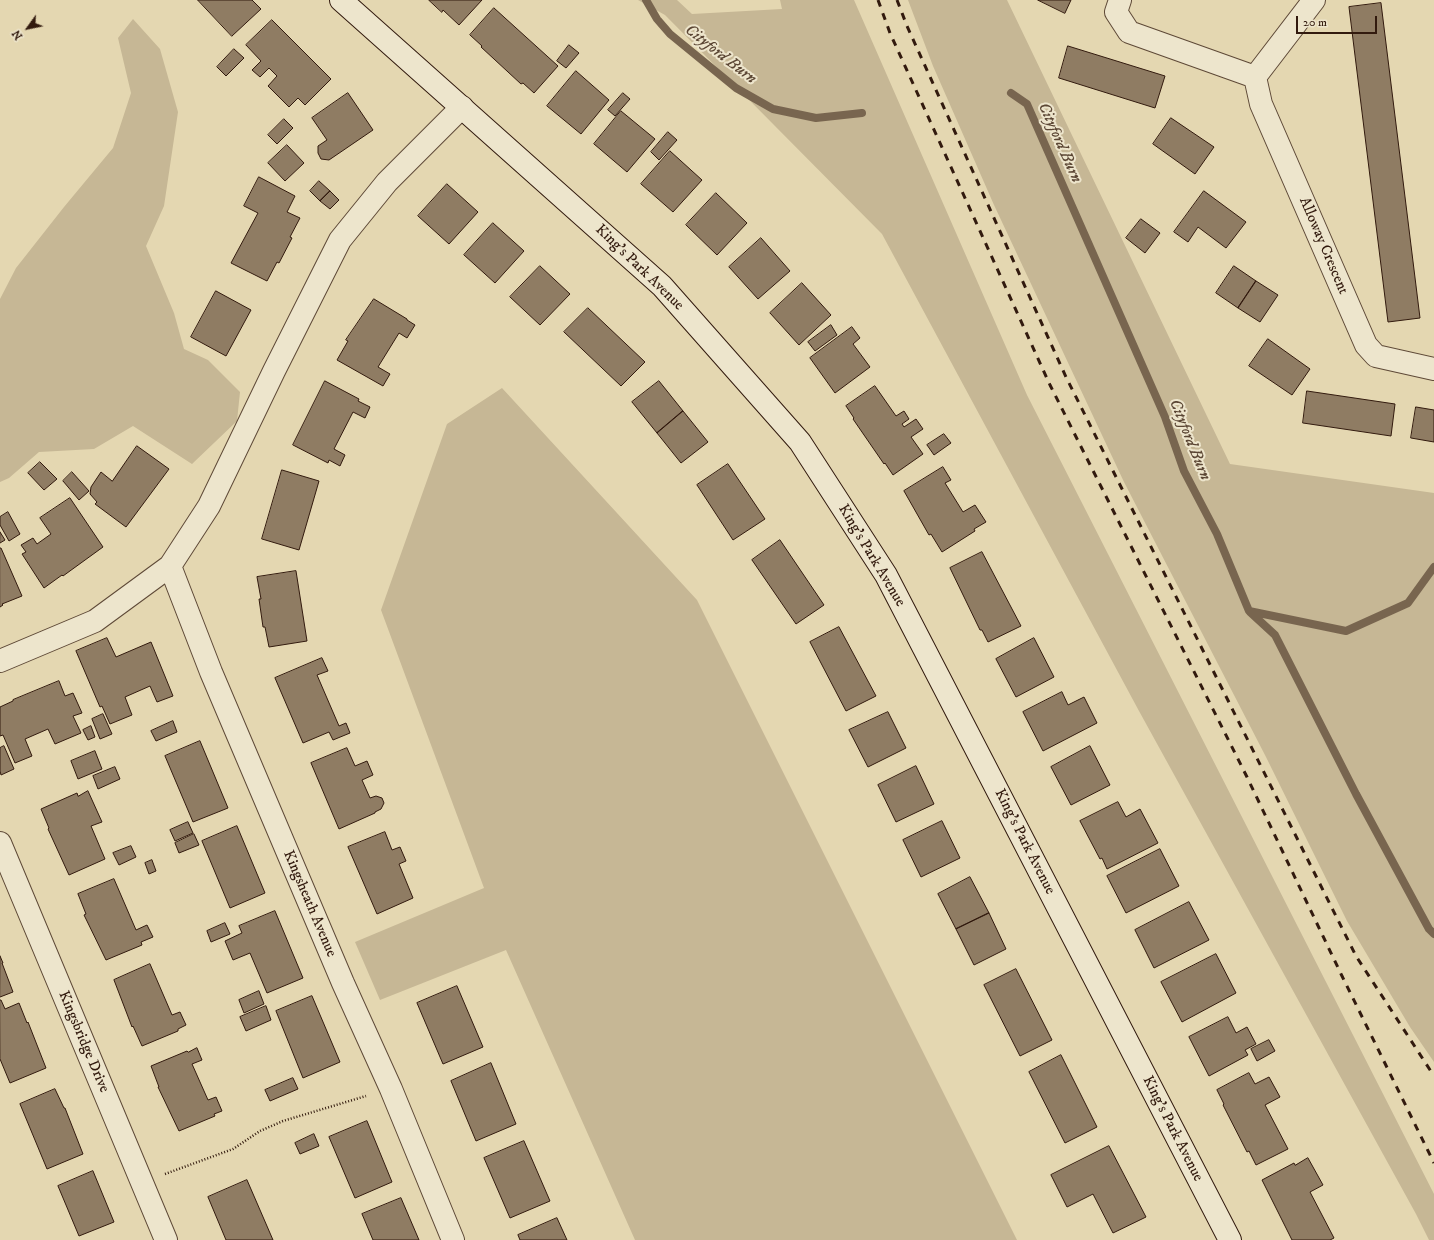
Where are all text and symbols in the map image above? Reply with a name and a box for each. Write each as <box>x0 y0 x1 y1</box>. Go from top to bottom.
north arrow <box>8 8 48 48</box>
scale bar <box>1298 8 1379 34</box>
text: 20 m <box>1303 15 1327 30</box>
water label: Cityford Burn <box>680 21 760 89</box>
text: N <box>10 27 26 42</box>
water label: Cityford Burn <box>1033 100 1085 186</box>
street label: Alloway Crescent <box>1294 195 1352 297</box>
street label: King's Park Avenue <box>591 221 687 315</box>
water label: Cityford Burn <box>1164 397 1214 483</box>
street label: King's Park Avenue <box>833 502 909 610</box>
street label: King's Park Avenue <box>990 786 1058 898</box>
street label: Kingsheath Avenue <box>278 848 340 960</box>
street label: Kingsbridge Drive <box>54 989 112 1095</box>
street label: King's Park Avenue <box>1138 1073 1206 1185</box>

